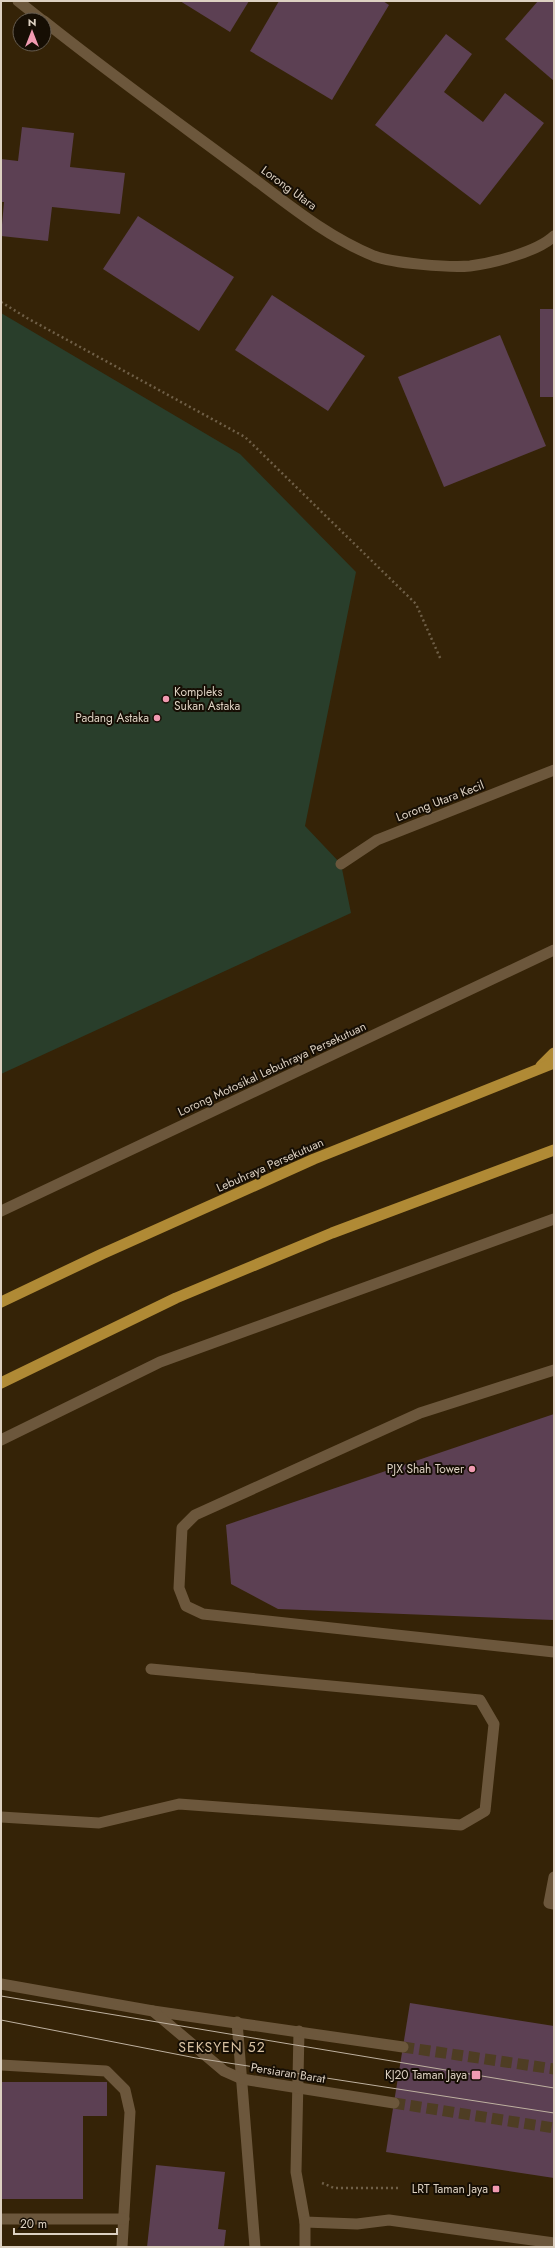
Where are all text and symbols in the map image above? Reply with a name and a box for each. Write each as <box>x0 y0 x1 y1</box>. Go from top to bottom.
north arrow <box>12 12 52 52</box>
text: N <box>28 14 36 30</box>
street label: Lorong Utara <box>257 162 321 215</box>
place label: Kompleks Sukan Astaka <box>174 683 241 715</box>
marker: Kompleks Sukan Astaka <box>161 694 171 704</box>
place label: Padang Astaka <box>75 709 149 727</box>
marker: Padang Astaka <box>152 713 162 723</box>
street label: Lorong Utara Kecil <box>393 776 487 826</box>
street label: Lorong Motosikal Lebuhraya Persekutuan <box>175 1017 369 1121</box>
street label: Lebuhraya Persekutuan <box>213 1133 327 1197</box>
place label: PJX Shah Tower <box>387 1460 465 1478</box>
marker: PJX Shah Tower <box>467 1464 477 1474</box>
district label: SEKSYEN 52 <box>178 2037 266 2057</box>
street label: Persiaran Barat <box>249 2058 327 2088</box>
place label: KJ20 Taman Jaya <box>385 2066 467 2084</box>
marker: KJ20 Taman Jaya <box>470 2069 482 2081</box>
place label: LRT Taman Jaya <box>412 2180 488 2198</box>
marker: LRT Taman Jaya <box>491 2184 501 2194</box>
scale bar <box>14 2210 117 2236</box>
text: 20 m <box>20 2215 47 2233</box>

